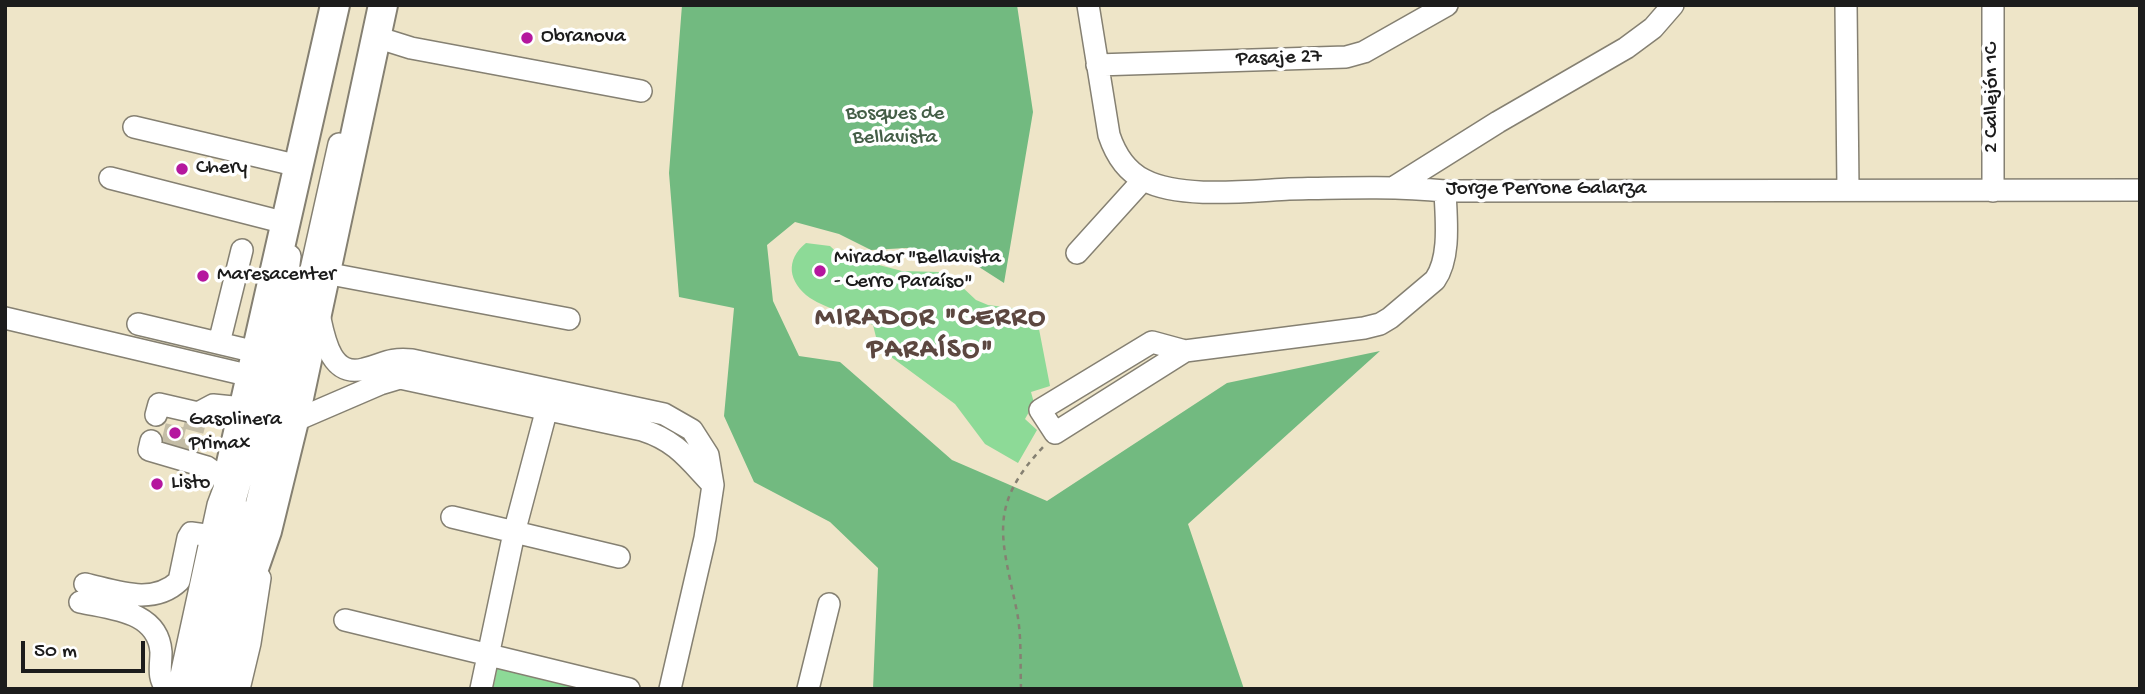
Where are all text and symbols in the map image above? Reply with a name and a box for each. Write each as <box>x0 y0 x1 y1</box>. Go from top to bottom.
place label: Obranova <box>541 25 626 51</box>
marker: Obranova <box>519 30 535 46</box>
street label: 2 Callejón 1C <box>1980 43 2006 153</box>
street label: Pasaje 27 <box>1236 45 1322 73</box>
park label: Bosques de Bellavista <box>846 102 944 152</box>
place label: Chery <box>196 156 247 182</box>
marker: Chery <box>174 161 190 177</box>
street label: Jorge Perrone Galarza <box>1446 177 1646 203</box>
place label: Mirador "Bellavista - Cerro Paraíso" <box>834 246 1001 296</box>
place label: Maresacenter <box>217 263 336 289</box>
marker: Mirador "Bellavista - Cerro Paraíso" <box>812 263 828 279</box>
marker: Maresacenter <box>195 268 211 284</box>
district label: MIRADOR "CERRO PARAÍSO" <box>817 303 1045 369</box>
place label: Gasolinera Primax <box>189 408 282 458</box>
marker: Gasolinera Primax <box>167 425 183 441</box>
place label: Listo <box>171 471 210 497</box>
marker: Listo <box>149 476 165 492</box>
scale bar <box>24 628 149 672</box>
text: 50 m <box>34 640 77 665</box>

